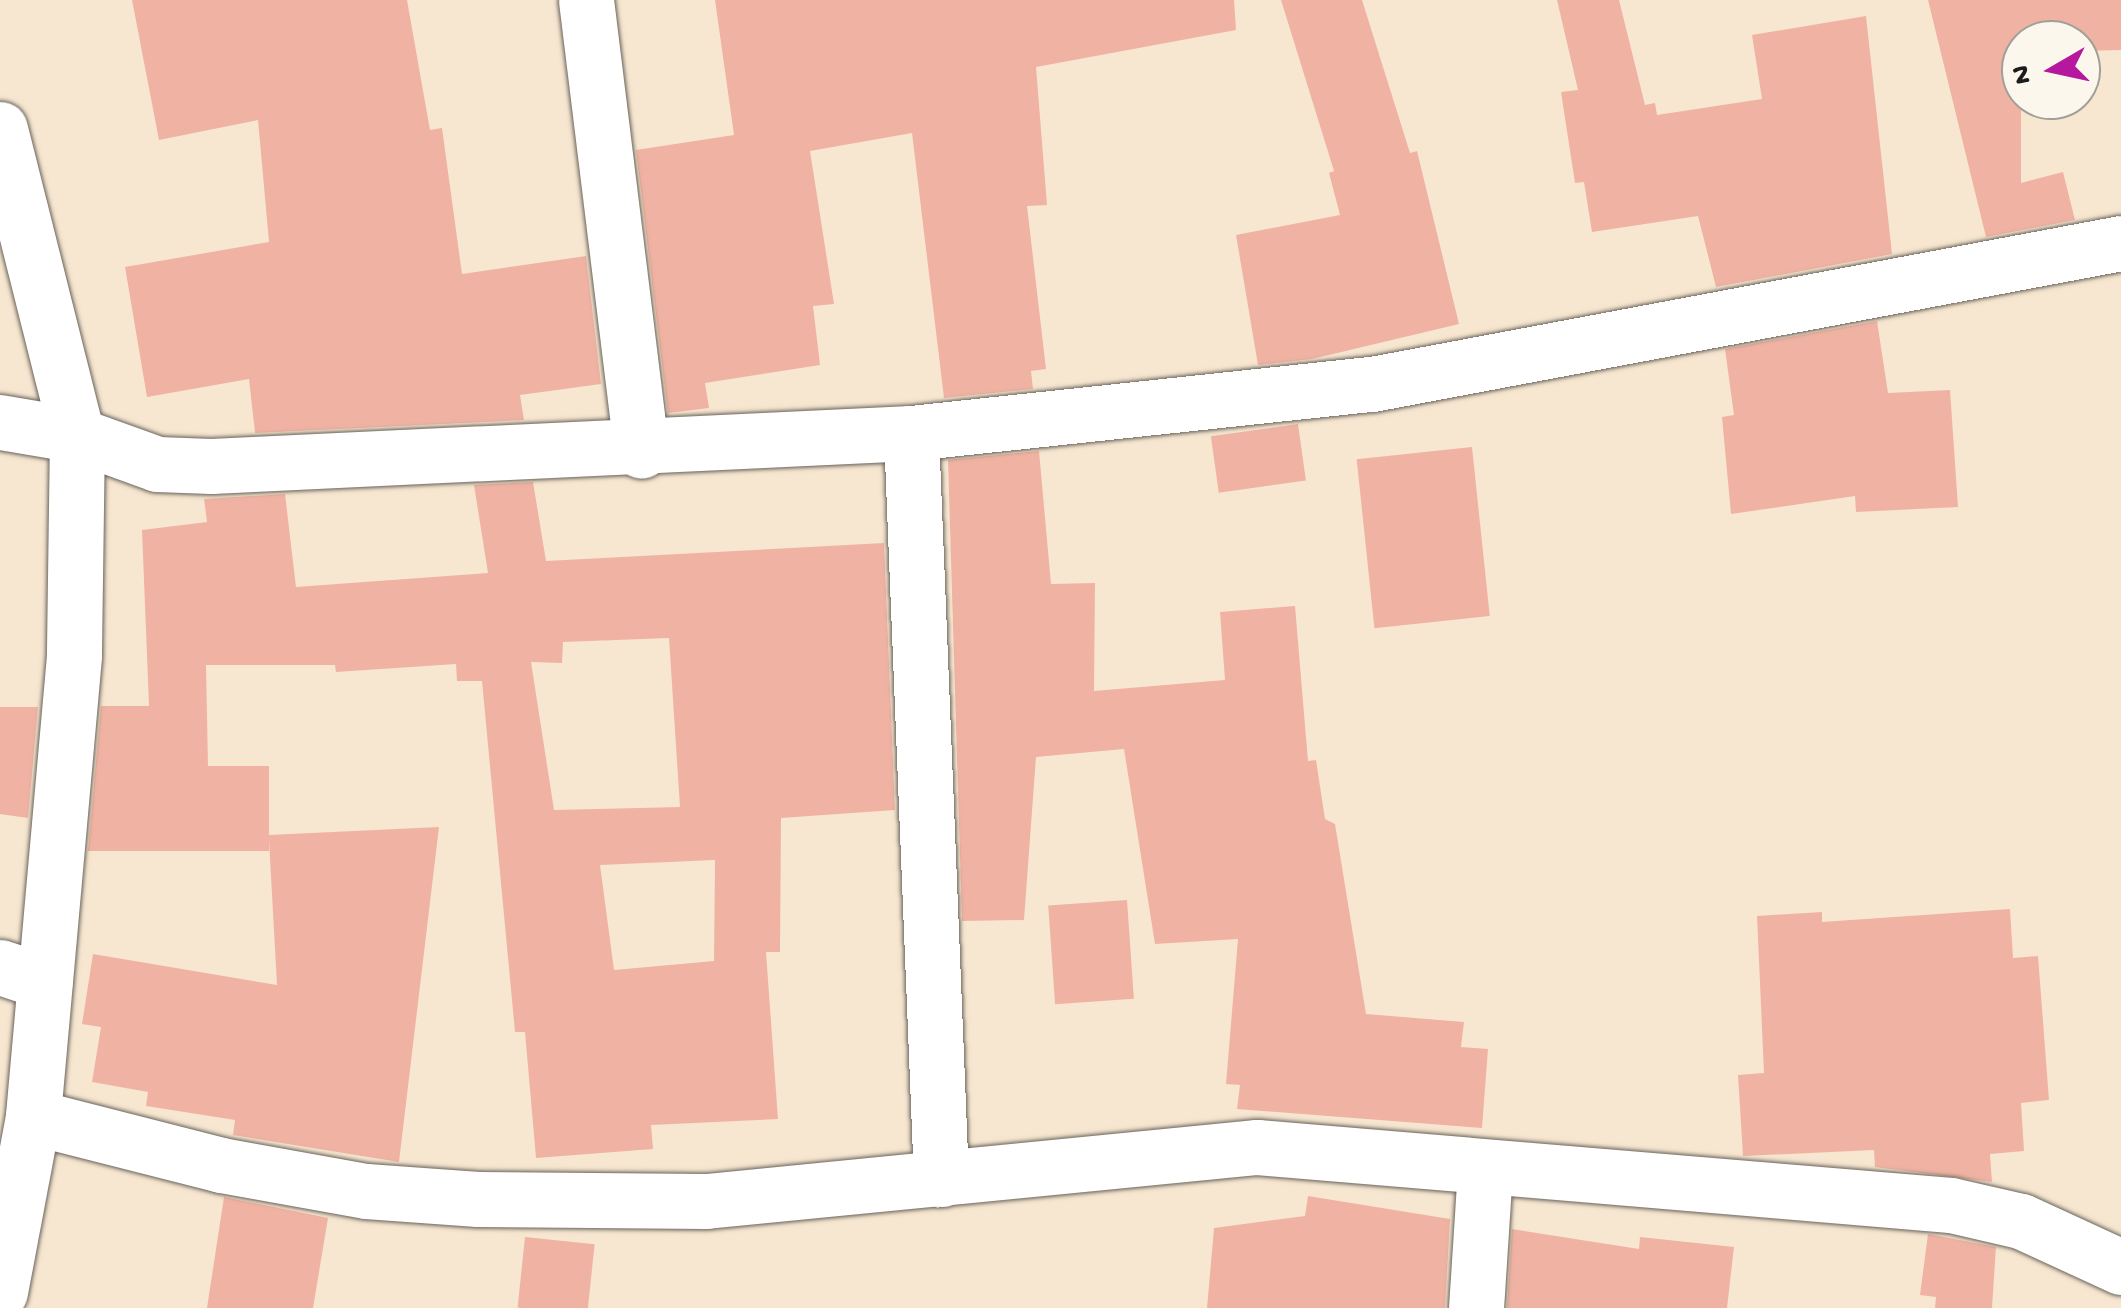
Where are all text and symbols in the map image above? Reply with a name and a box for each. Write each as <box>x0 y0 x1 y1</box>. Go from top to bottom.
north arrow <box>2001 20 2101 120</box>
text: N <box>2005 63 2041 86</box>

